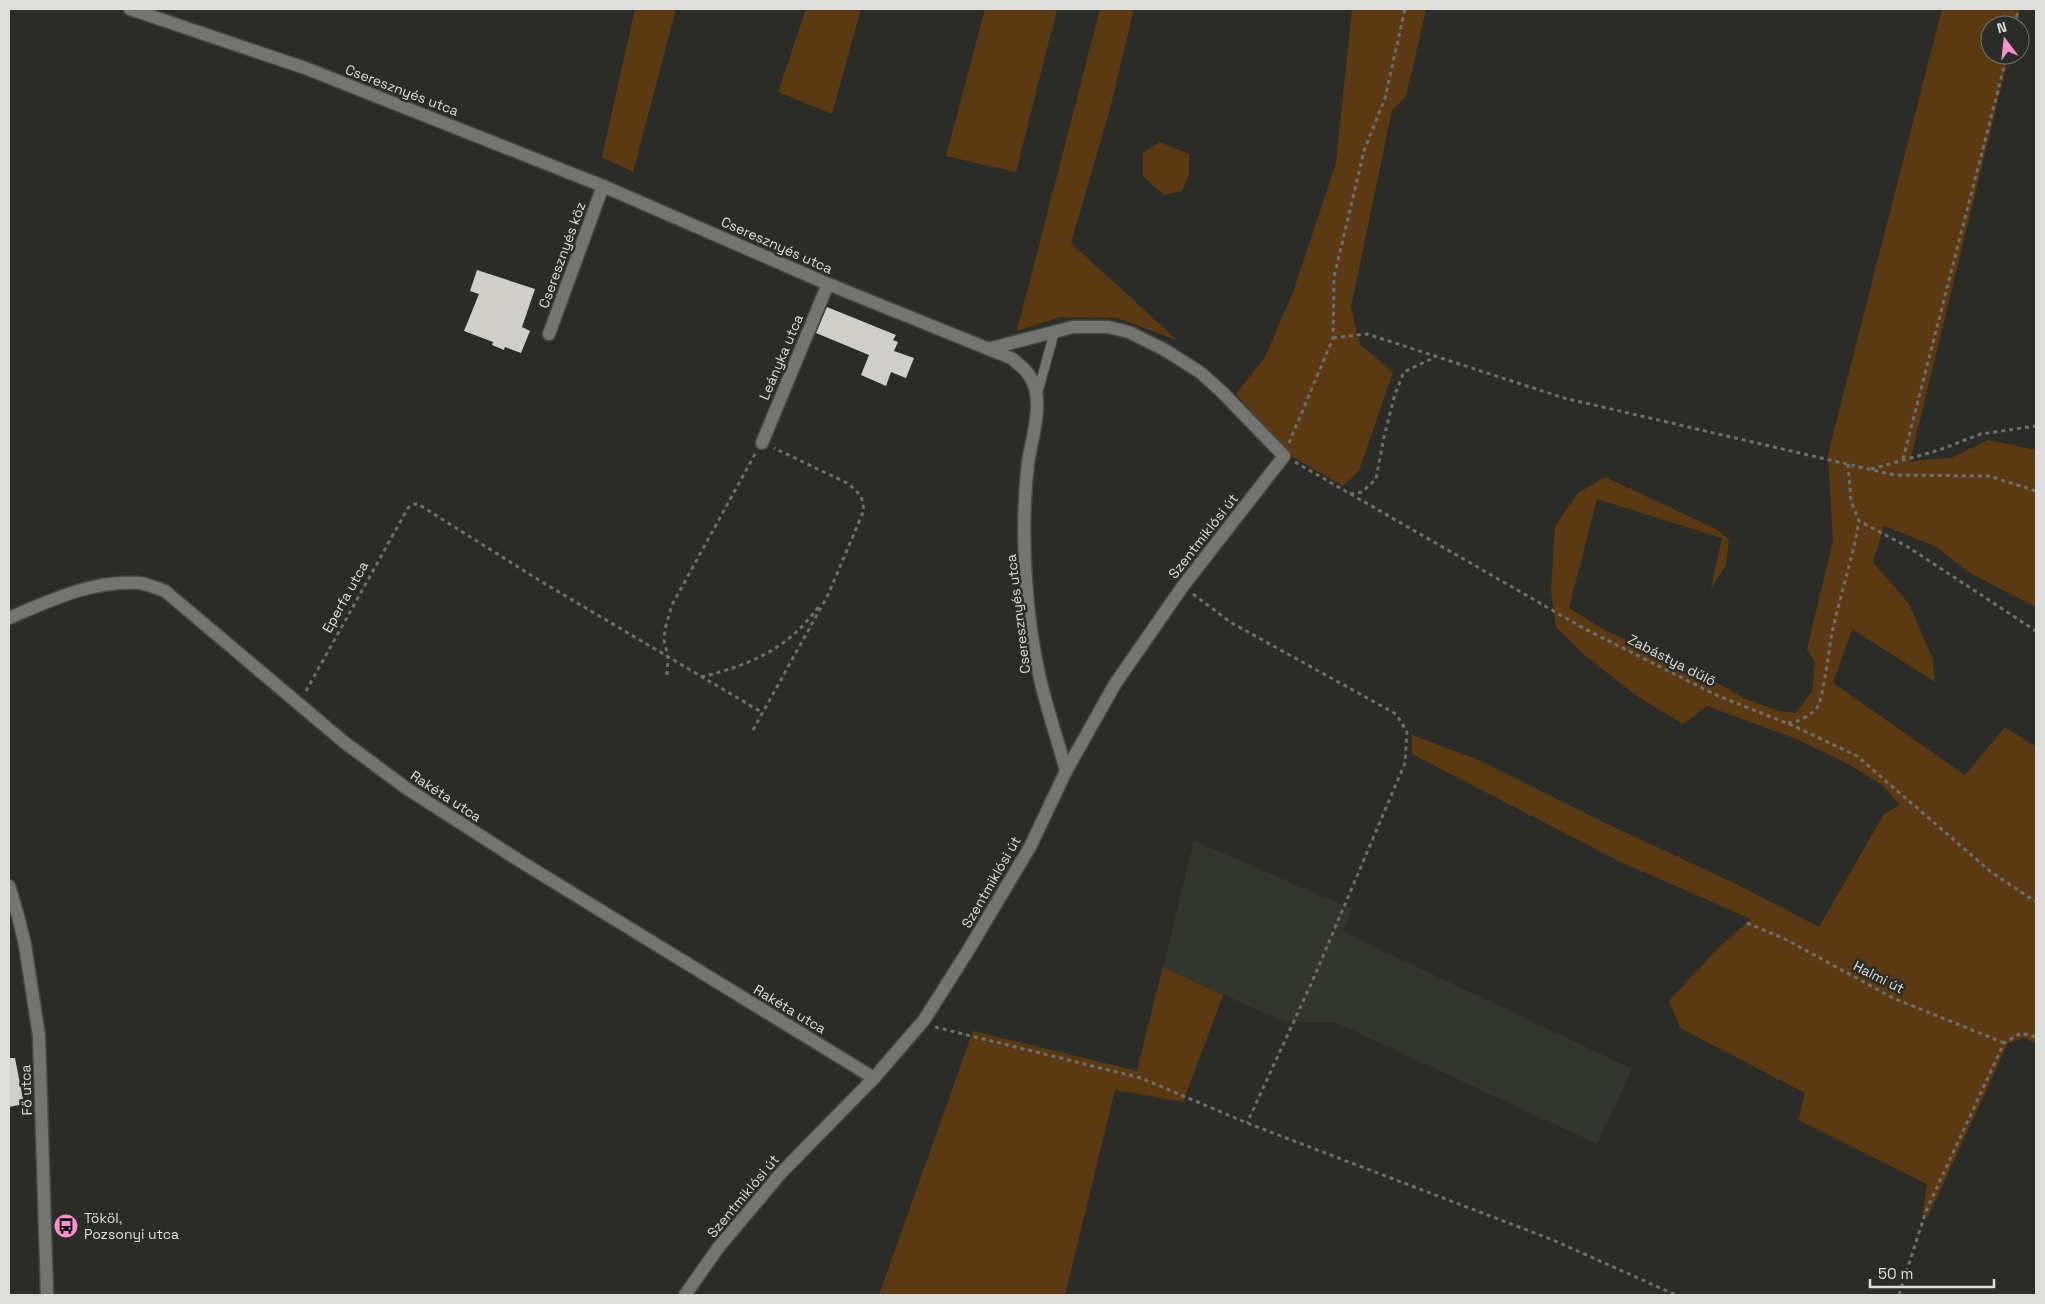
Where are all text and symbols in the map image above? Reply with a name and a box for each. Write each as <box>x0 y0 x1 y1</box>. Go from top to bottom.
north arrow <box>1980 15 2030 65</box>
text: N <box>1995 18 2009 37</box>
street label: Cseresznyés utca <box>343 60 461 120</box>
street label: Cseresznyés köz <box>534 199 590 311</box>
street label: Cseresznyés utca <box>718 212 836 278</box>
street label: Leányka utca <box>755 312 807 402</box>
street label: Szentmiklósi út <box>1164 490 1242 582</box>
street label: Cseresznyés utca <box>1002 553 1034 675</box>
street label: Eperfa utca <box>318 558 372 636</box>
street label: Zabástya dűlő <box>1625 630 1719 690</box>
street label: Rakéta utca <box>407 766 485 826</box>
street label: Szentmiklósi út <box>957 833 1025 931</box>
street label: Halmi út <box>1851 957 1907 997</box>
street label: Rakéta utca <box>751 980 829 1038</box>
street label: Fő utca <box>16 1064 36 1116</box>
street label: Szentmiklósi út <box>703 1151 783 1241</box>
place label: Tököl, Pozsonyi utca <box>84 1209 179 1243</box>
bus stop icon: Tököl, Pozsonyi utca <box>53 1213 79 1239</box>
scale bar <box>1870 1256 1994 1288</box>
text: 50 m <box>1878 1264 1913 1283</box>

